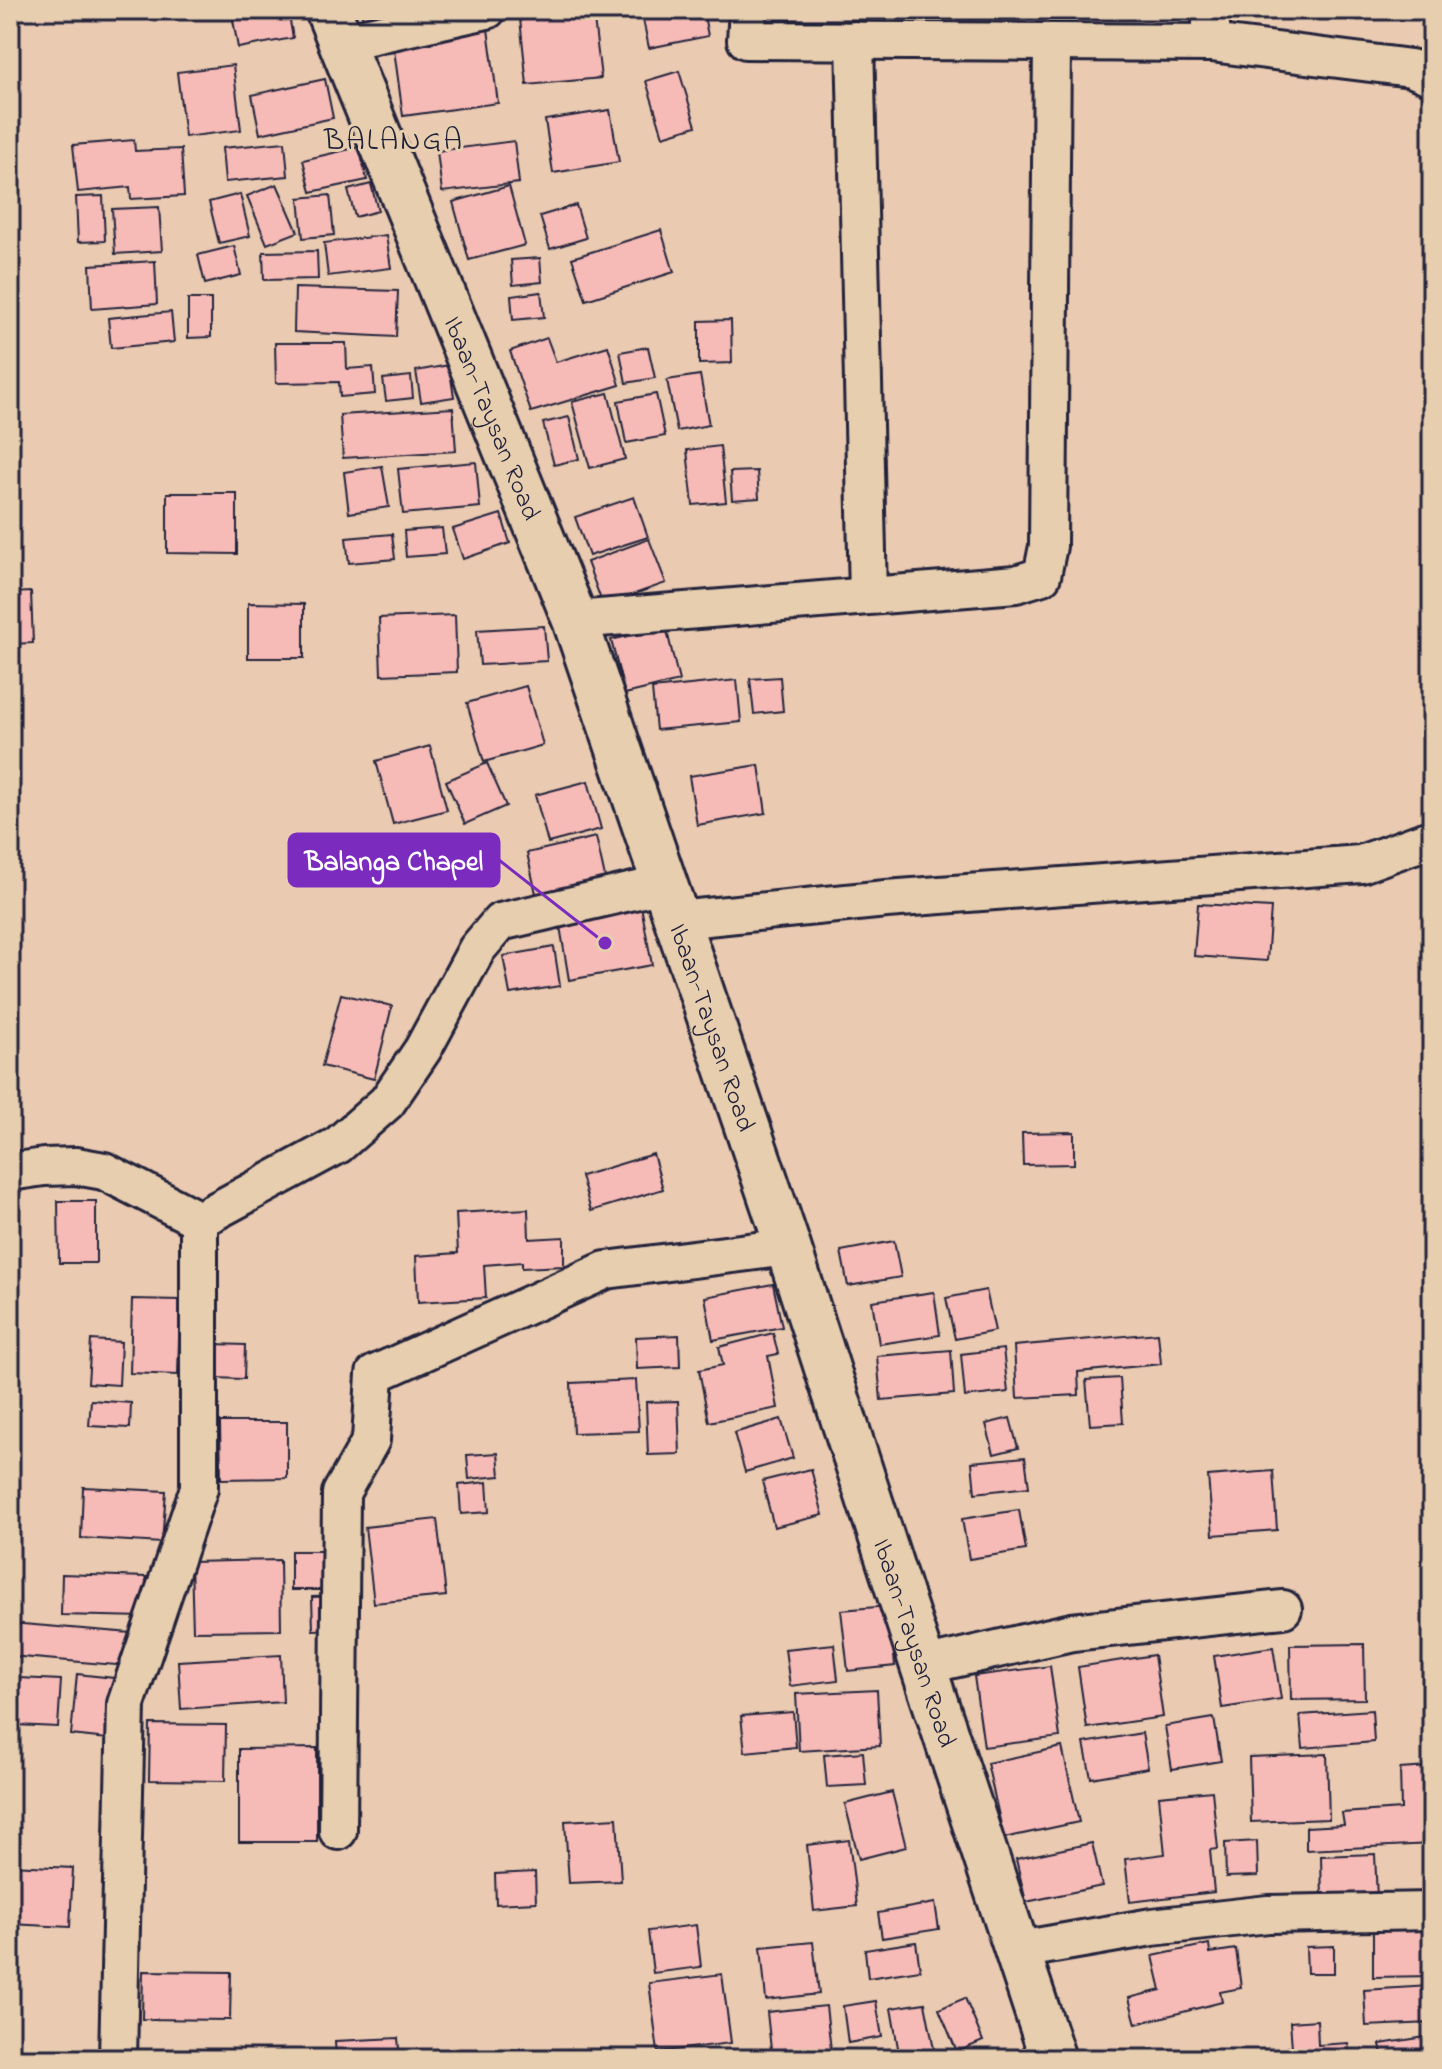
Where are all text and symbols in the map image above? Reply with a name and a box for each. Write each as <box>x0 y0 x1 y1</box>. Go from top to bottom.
district label: BALANGA <box>323 120 464 164</box>
street label: Ibaan-Taysan Road <box>432 311 549 527</box>
callout: Balanga Chapel <box>289 834 499 886</box>
text: Balanga Chapel <box>303 843 484 885</box>
street label: Ibaan-Taysan Road <box>658 919 763 1137</box>
street label: Ibaan-Taysan Road <box>861 1534 965 1753</box>

